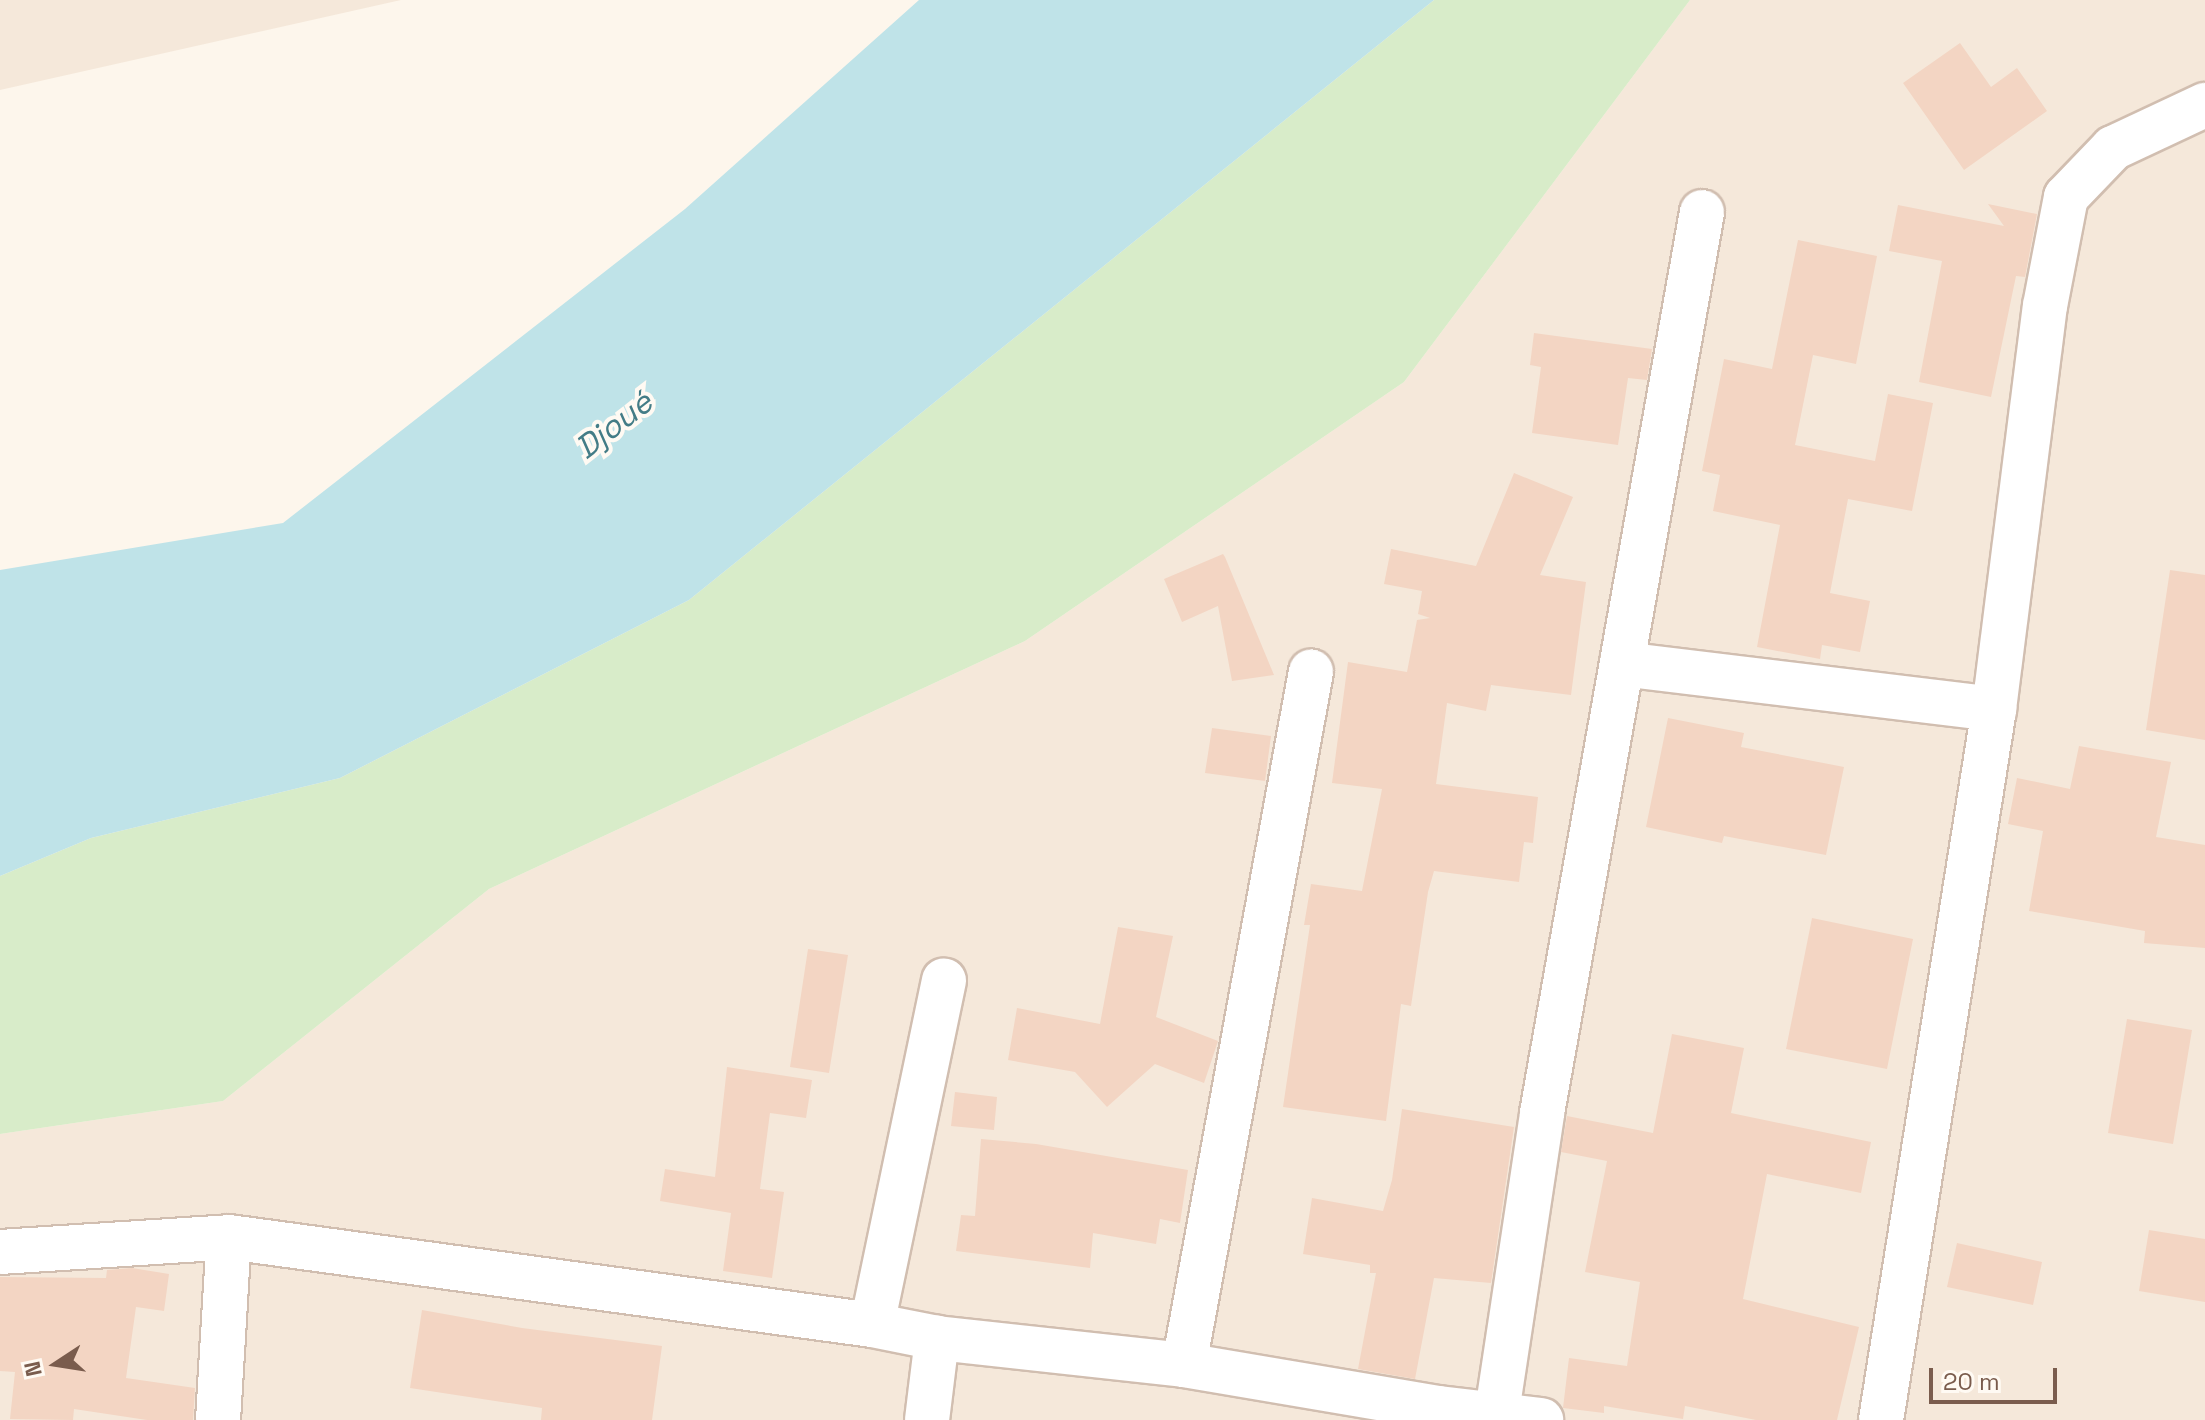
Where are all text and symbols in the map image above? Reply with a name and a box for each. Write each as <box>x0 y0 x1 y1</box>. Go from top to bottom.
water label: Djoué <box>568 383 660 467</box>
north arrow <box>16 1324 96 1404</box>
scale bar <box>1933 1352 2061 1402</box>
text: N <box>17 1359 48 1379</box>
text: 20 m <box>1943 1366 2000 1397</box>

